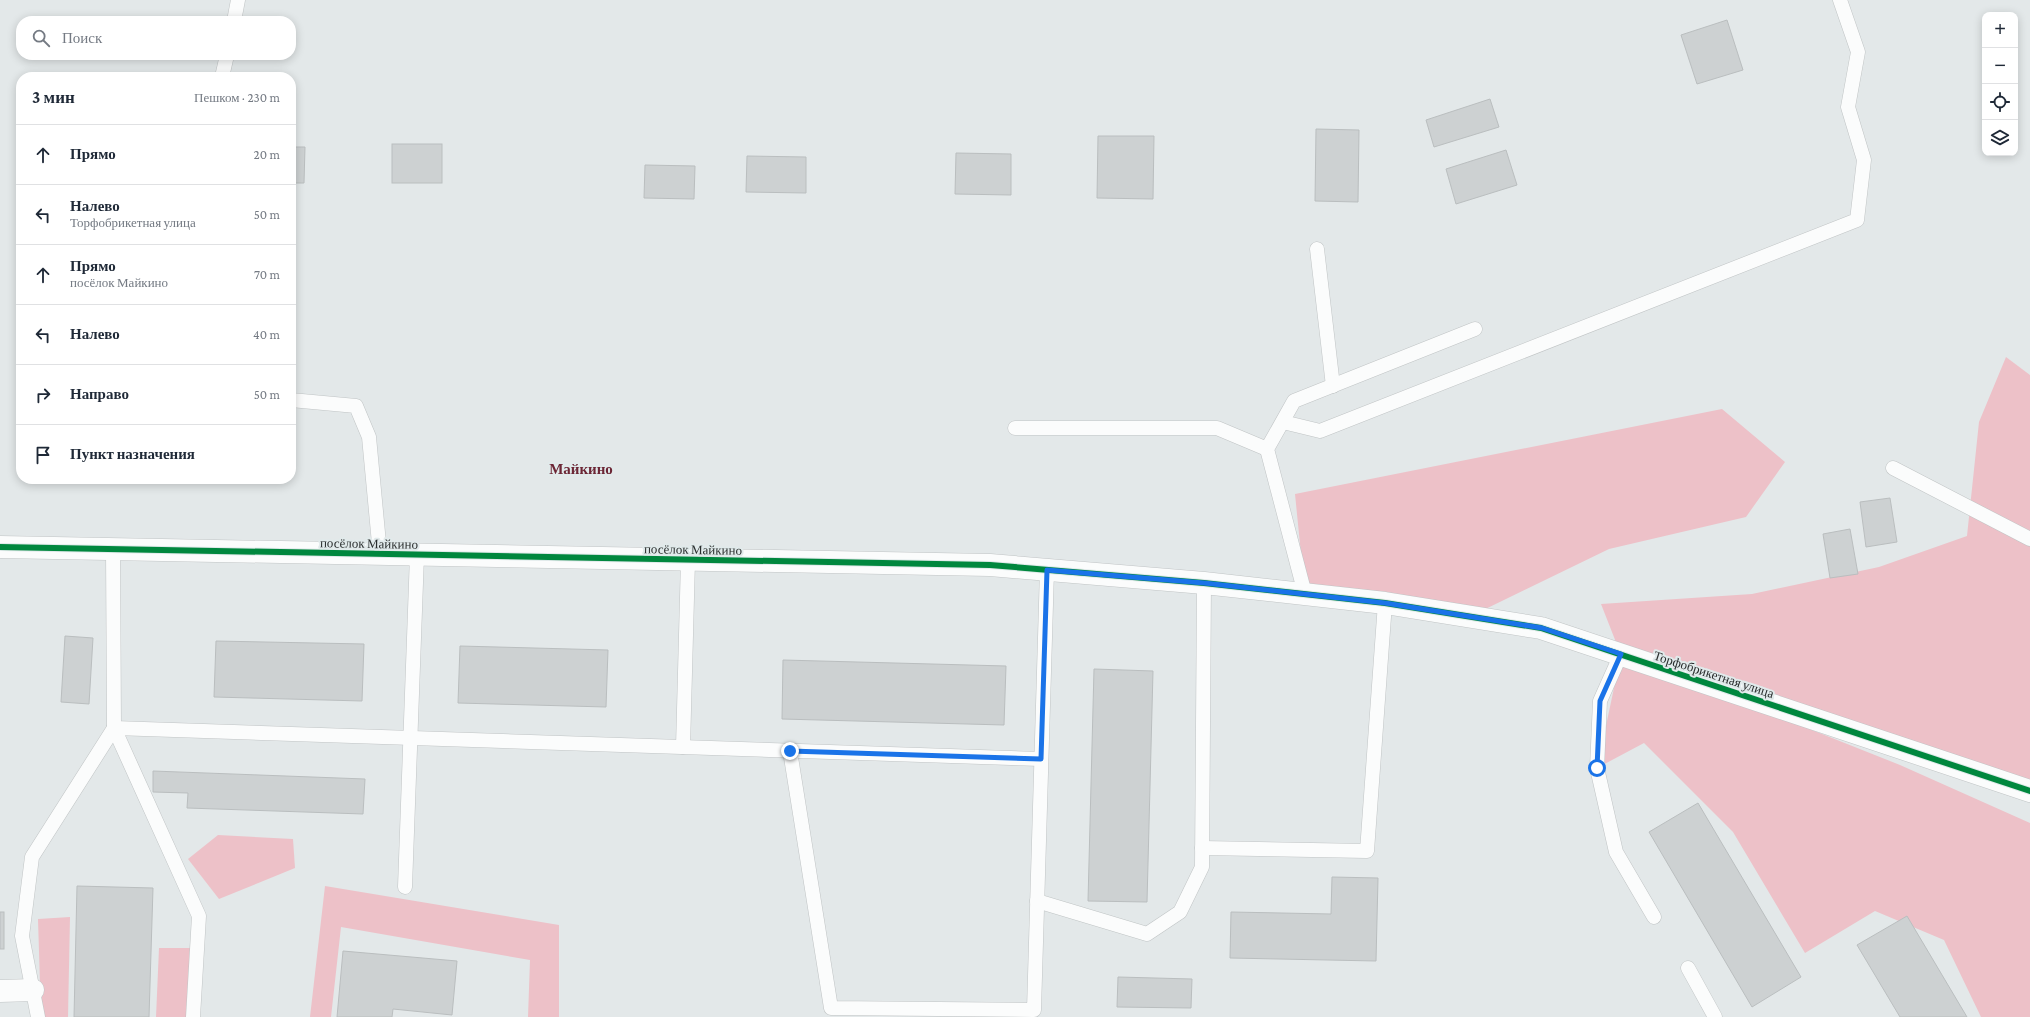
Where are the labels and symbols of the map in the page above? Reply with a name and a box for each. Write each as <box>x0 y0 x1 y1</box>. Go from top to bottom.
district label: Майкино <box>549 461 613 477</box>
street label: посёлок Майкино <box>320 535 418 552</box>
street label: посёлок Майкино <box>644 541 742 558</box>
street label: Торфобрикетная улица <box>1652 648 1776 701</box>
route end <box>781 742 799 760</box>
route start <box>1588 759 1606 777</box>

